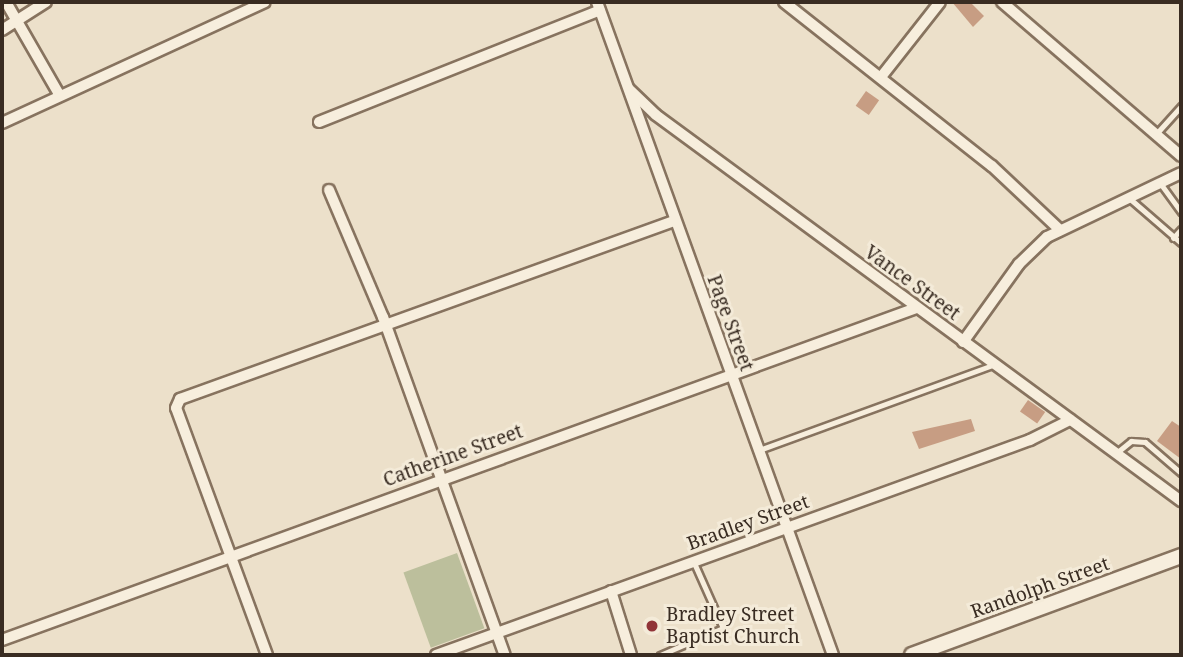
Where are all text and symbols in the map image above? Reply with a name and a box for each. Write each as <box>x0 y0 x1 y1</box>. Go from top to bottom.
street label: Vance Street <box>860 241 964 325</box>
street label: Page Street <box>702 272 758 374</box>
street label: Catherine Street <box>380 420 526 492</box>
street label: Bradley Street <box>684 490 812 556</box>
street label: Randolph Street <box>968 552 1112 624</box>
place label: Bradley Street Baptist Church <box>666 604 800 648</box>
marker: Bradley Street Baptist Church <box>644 618 660 634</box>

